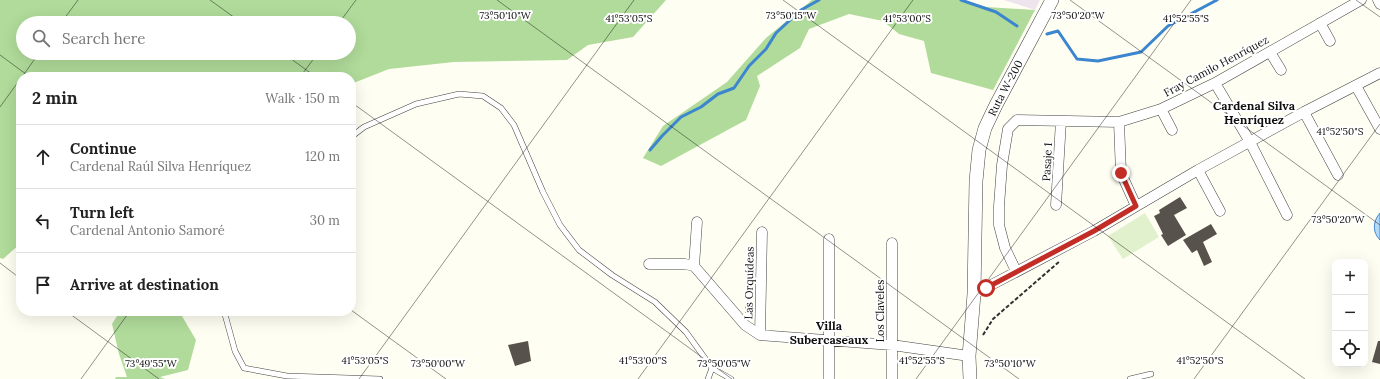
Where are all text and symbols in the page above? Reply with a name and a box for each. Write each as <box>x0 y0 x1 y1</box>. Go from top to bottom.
text: 73°50'10"W <box>479 9 532 22</box>
text: 73°50'15"W <box>766 9 817 22</box>
text: 73°50'20"W <box>1052 9 1106 22</box>
text: 41°53'05"S <box>606 12 653 25</box>
text: 41°53'00"S <box>883 12 931 25</box>
text: 41°52'55"S <box>1163 12 1209 25</box>
search box <box>16 16 356 60</box>
icon: search <box>30 27 52 49</box>
text: Search here <box>62 29 145 48</box>
street label: Fray Camilo Henríquez <box>1161 32 1271 100</box>
street label: Ruta W-200 <box>985 57 1026 118</box>
text: 2 min <box>32 87 78 109</box>
text: Walk · 150 m <box>265 90 340 107</box>
district label: Cardenal Silva Henríquez <box>1213 98 1296 127</box>
text: 41°52'50"S <box>1317 125 1364 138</box>
text: Continue <box>70 139 136 158</box>
street label: Pasaje 1 <box>1039 142 1055 182</box>
icon: ahead <box>32 146 54 168</box>
text: 120 m <box>305 148 340 165</box>
text: Cardenal Raúl Silva Henríquez <box>70 158 251 175</box>
route end <box>1112 164 1130 182</box>
text: Turn left <box>70 203 134 222</box>
icon: left <box>32 210 54 232</box>
text: 30 m <box>310 212 340 229</box>
text: 73°50'20"W <box>1312 213 1366 226</box>
text: Cardenal Antonio Samoré <box>70 222 225 239</box>
street label: Las Orquídeas <box>741 246 757 320</box>
map controls <box>1332 259 1368 367</box>
button: + <box>1332 259 1368 295</box>
icon: arrive <box>32 274 54 296</box>
text: Arrive at destination <box>70 275 219 294</box>
route start <box>977 279 995 297</box>
street label: Los Claveles <box>873 280 887 342</box>
button: − <box>1332 295 1368 331</box>
district label: Villa Subercaseaux <box>790 318 869 347</box>
button: locate <box>1332 331 1368 367</box>
text: 41°53'05"S <box>342 354 389 367</box>
text: 41°53'00"S <box>619 354 667 367</box>
text: 41°52'55"S <box>899 354 945 367</box>
text: 41°52'50"S <box>1177 354 1224 367</box>
text: 73°49'55"W <box>125 357 178 370</box>
text: 73°50'00"W <box>411 357 466 370</box>
text: 73°50'05"W <box>697 357 752 370</box>
text: 73°50'10"W <box>984 357 1037 370</box>

